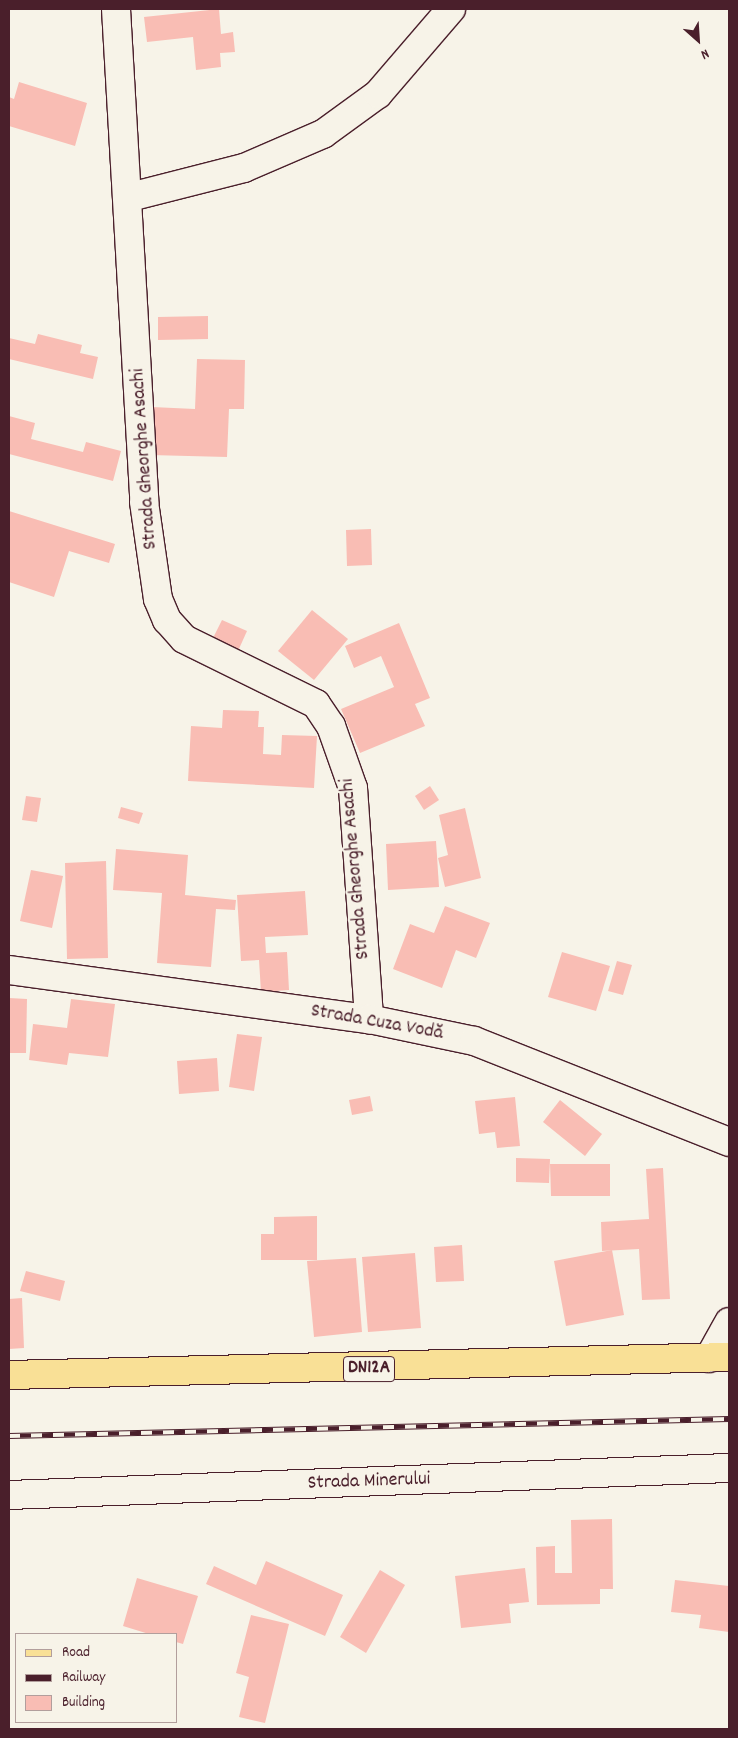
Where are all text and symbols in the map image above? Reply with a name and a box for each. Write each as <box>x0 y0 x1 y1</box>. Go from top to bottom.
north arrow <box>673 15 723 65</box>
text: N <box>697 43 712 64</box>
street label: Strada Gheorghe Asachi <box>127 368 163 550</box>
street label: Strada Gheorghe Asachi <box>336 777 376 961</box>
street label: Strada Cuza Vodă <box>309 1000 445 1046</box>
road number: DN12A <box>343 1352 395 1386</box>
street label: Strada Minerului <box>307 1468 431 1496</box>
legend <box>15 1633 178 1723</box>
text: Road <box>62 1642 90 1664</box>
text: Railway <box>62 1667 105 1689</box>
text: Building <box>62 1692 105 1714</box>

